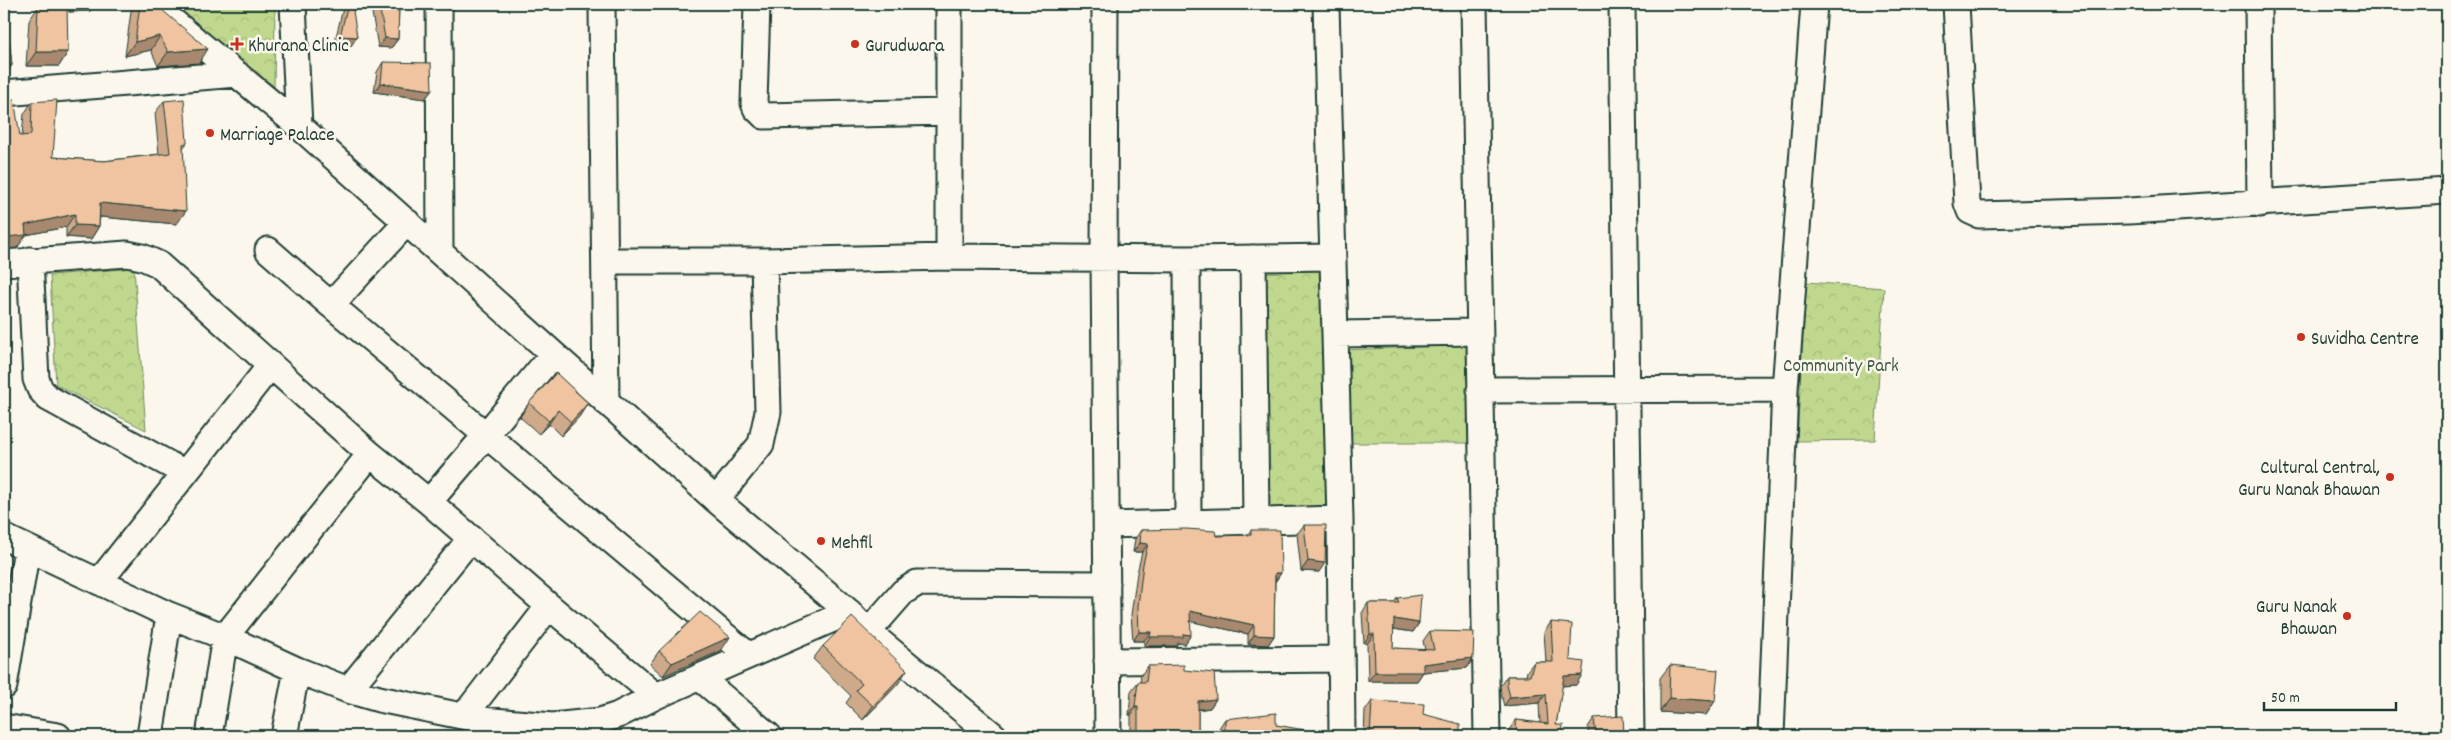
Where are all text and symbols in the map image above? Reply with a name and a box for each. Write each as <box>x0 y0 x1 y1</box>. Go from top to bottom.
place label: Khurana Clinic <box>248 34 349 61</box>
place label: Gurudwara <box>865 34 945 61</box>
marker: Khurana Clinic <box>230 37 244 51</box>
marker: Gurudwara <box>849 38 861 50</box>
place label: Marriage Palace <box>220 123 335 150</box>
marker: Marriage Palace <box>204 127 216 139</box>
place label: Suvidha Centre <box>2311 327 2419 354</box>
marker: Suvidha Centre <box>2295 331 2307 343</box>
park label: Community Park <box>1783 354 1899 381</box>
place label: Cultural Central, Guru Nanak Bhawan <box>2238 456 2380 505</box>
marker: Cultural Central, Guru Nanak Bhawan <box>2384 471 2396 483</box>
place label: Mehfil <box>831 531 873 558</box>
marker: Mehfil <box>815 535 827 547</box>
place label: Guru Nanak Bhawan <box>2256 595 2337 644</box>
marker: Guru Nanak Bhawan <box>2341 610 2353 622</box>
scale bar <box>2264 680 2396 712</box>
text: 50 m <box>2271 688 2300 710</box>

